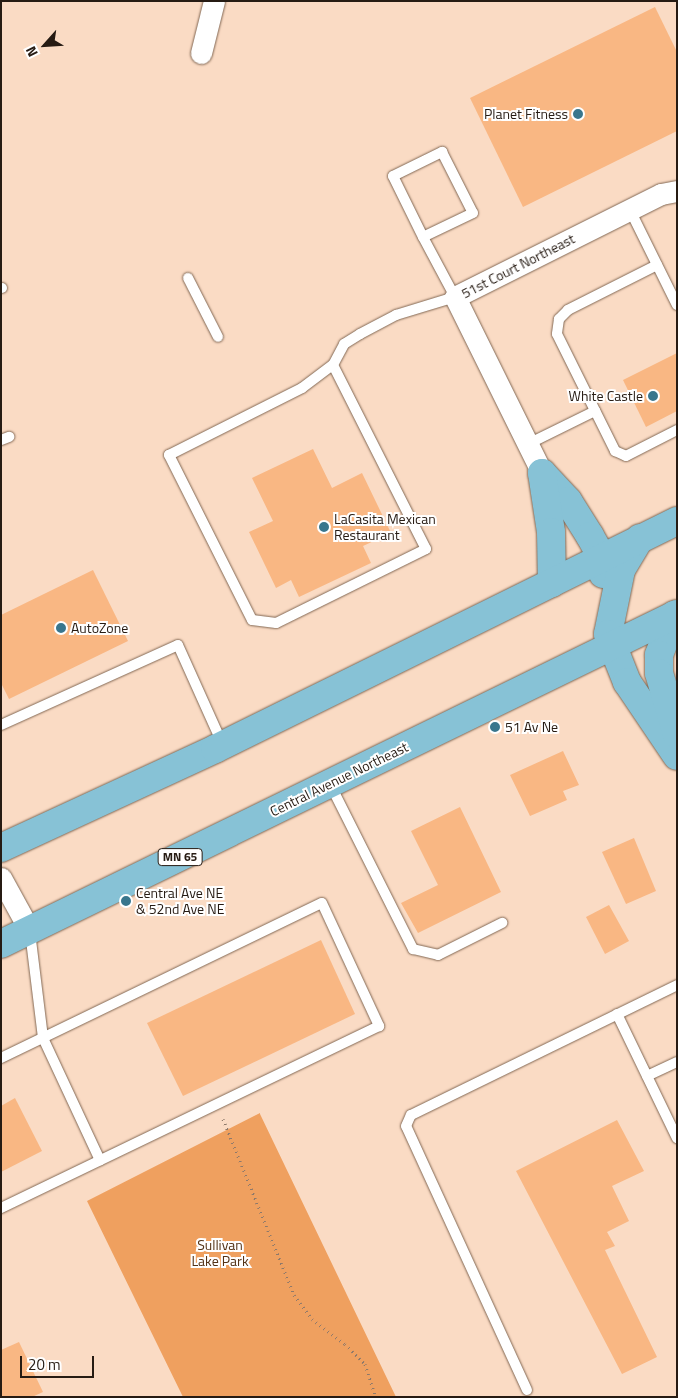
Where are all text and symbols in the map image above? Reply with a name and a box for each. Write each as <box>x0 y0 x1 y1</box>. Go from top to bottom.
north arrow <box>20 20 70 70</box>
text: N <box>20 43 43 61</box>
place label: Planet Fitness <box>484 106 568 122</box>
marker: Planet Fitness <box>572 108 584 120</box>
street label: 51st Court Northeast <box>459 230 577 302</box>
place label: White Castle <box>569 388 643 404</box>
marker: White Castle <box>647 390 659 402</box>
place label: LaCasita Mexican Restaurant <box>334 511 436 544</box>
marker: LaCasita Mexican Restaurant <box>318 521 330 533</box>
place label: AutoZone <box>71 620 128 636</box>
marker: AutoZone <box>55 622 67 634</box>
place label: 51 Av Ne <box>505 719 558 735</box>
marker: 51 Av Ne <box>489 721 501 733</box>
street label: Central Avenue Northeast <box>267 738 411 820</box>
road number: MN 65 <box>158 848 202 866</box>
place label: Central Ave NE & 52nd Ave NE <box>136 885 224 918</box>
marker: Central Ave NE & 52nd Ave NE <box>120 895 132 907</box>
park label: Sullivan Lake Park <box>191 1237 249 1270</box>
scale bar <box>22 1346 96 1378</box>
text: 20 m <box>28 1353 61 1376</box>

